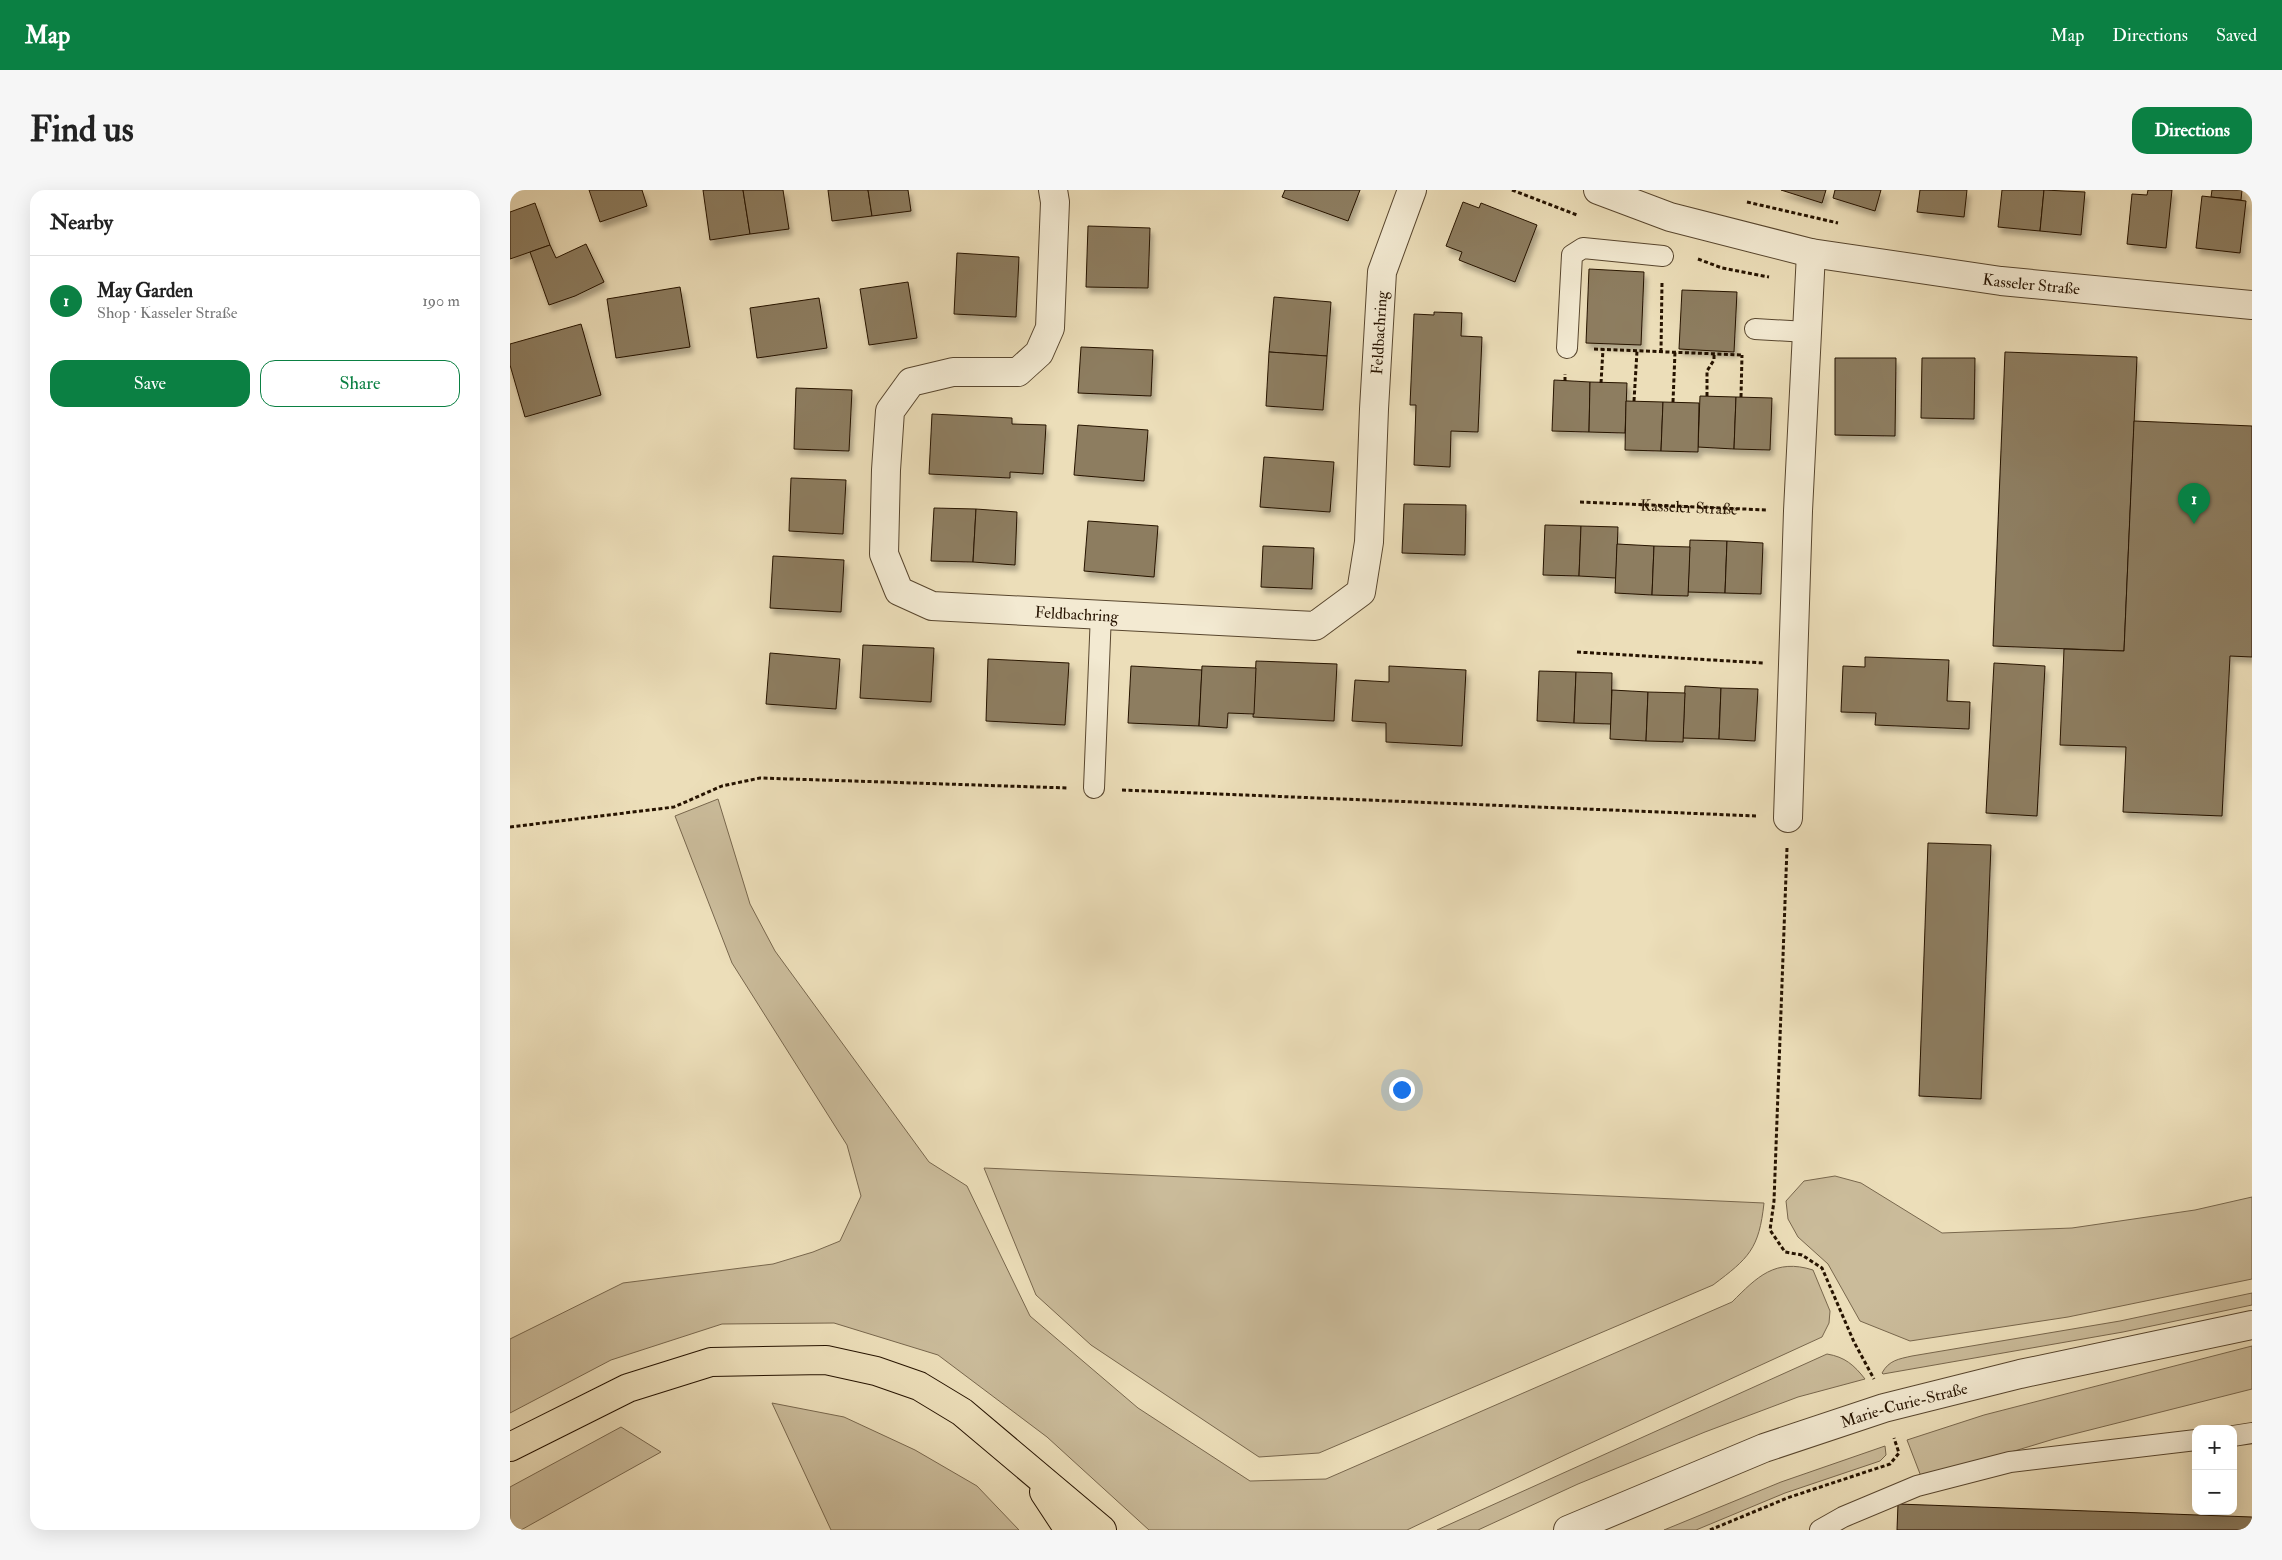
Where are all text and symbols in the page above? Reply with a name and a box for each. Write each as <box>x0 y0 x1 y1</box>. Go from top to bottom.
text: Map <box>25 20 70 51</box>
text: Map <box>2051 24 2084 47</box>
text: Directions <box>2112 24 2188 47</box>
text: Saved <box>2216 24 2257 47</box>
button: Directions <box>2132 107 2252 154</box>
text: Find us <box>30 108 134 152</box>
text: Nearby <box>50 209 113 236</box>
street label: Kasseler Straße <box>1981 269 2081 300</box>
text: May Garden <box>97 279 193 303</box>
street label: Feldbachring <box>1367 289 1392 375</box>
text: 1 <box>63 291 69 311</box>
text: 190 m <box>422 291 460 311</box>
text: Shop · Kasseler Straße <box>97 303 237 323</box>
button: Save <box>50 360 250 407</box>
button: Share <box>260 360 460 407</box>
pin: 1 <box>2178 483 2210 524</box>
street label: Kasseler Straße <box>1640 496 1738 520</box>
street label: Feldbachring <box>1034 602 1120 627</box>
your location <box>1389 1077 1415 1103</box>
street label: Marie-Curie-Straße <box>1838 1378 1970 1433</box>
map controls <box>2192 1425 2237 1515</box>
button: + <box>2192 1425 2237 1470</box>
button: − <box>2192 1470 2237 1515</box>

